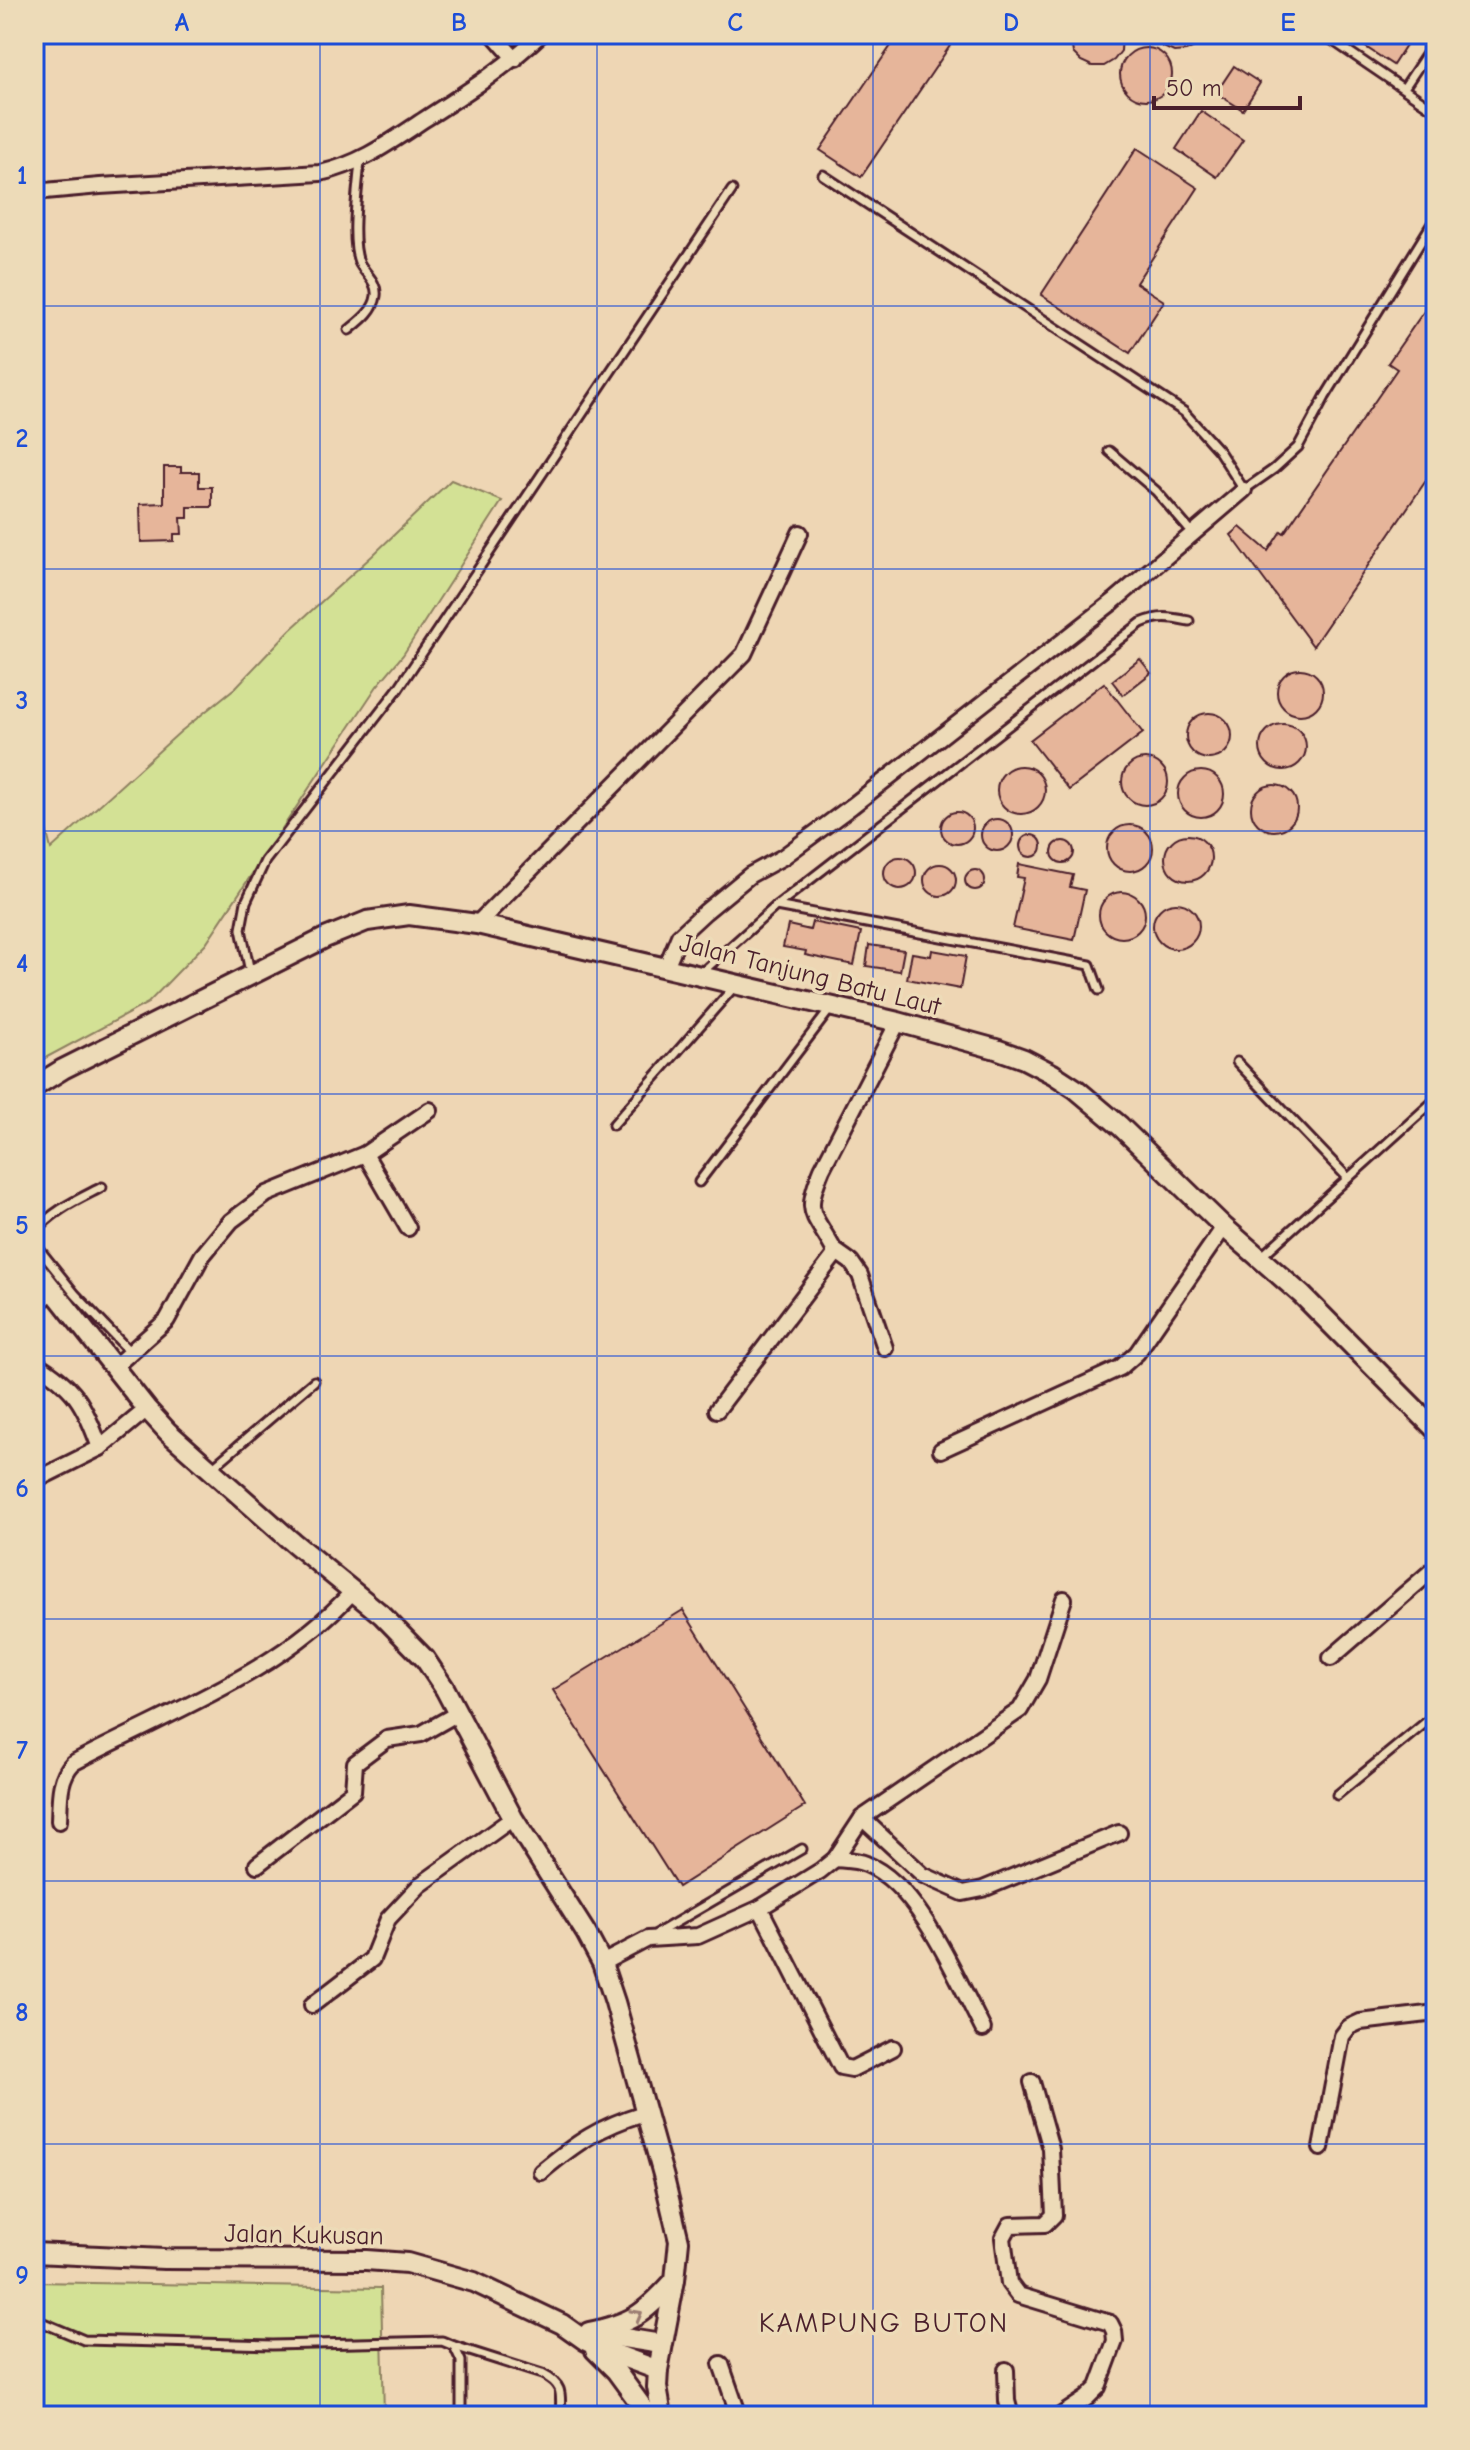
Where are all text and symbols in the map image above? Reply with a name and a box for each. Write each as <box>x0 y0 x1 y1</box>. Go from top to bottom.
text: A <box>175 8 190 38</box>
text: B <box>451 8 467 38</box>
text: C <box>727 8 743 38</box>
text: D <box>1003 8 1019 38</box>
text: E <box>1280 8 1296 38</box>
scale bar <box>1154 60 1300 110</box>
text: 50 m <box>1166 74 1222 102</box>
text: 1 <box>17 161 27 191</box>
text: 2 <box>16 424 28 454</box>
text: 3 <box>16 686 28 716</box>
street label: Jalan Tanjung Batu Laut <box>676 928 945 1022</box>
text: 4 <box>16 949 28 979</box>
text: 5 <box>15 1211 29 1241</box>
text: 6 <box>15 1474 29 1504</box>
text: 7 <box>16 1736 28 1766</box>
text: 8 <box>15 1998 29 2028</box>
street label: Jalan Kukusan <box>224 2219 384 2251</box>
text: 9 <box>15 2261 29 2291</box>
district label: KAMPUNG BUTON <box>759 2307 1009 2339</box>
one-way arrow <box>629 2309 643 2325</box>

